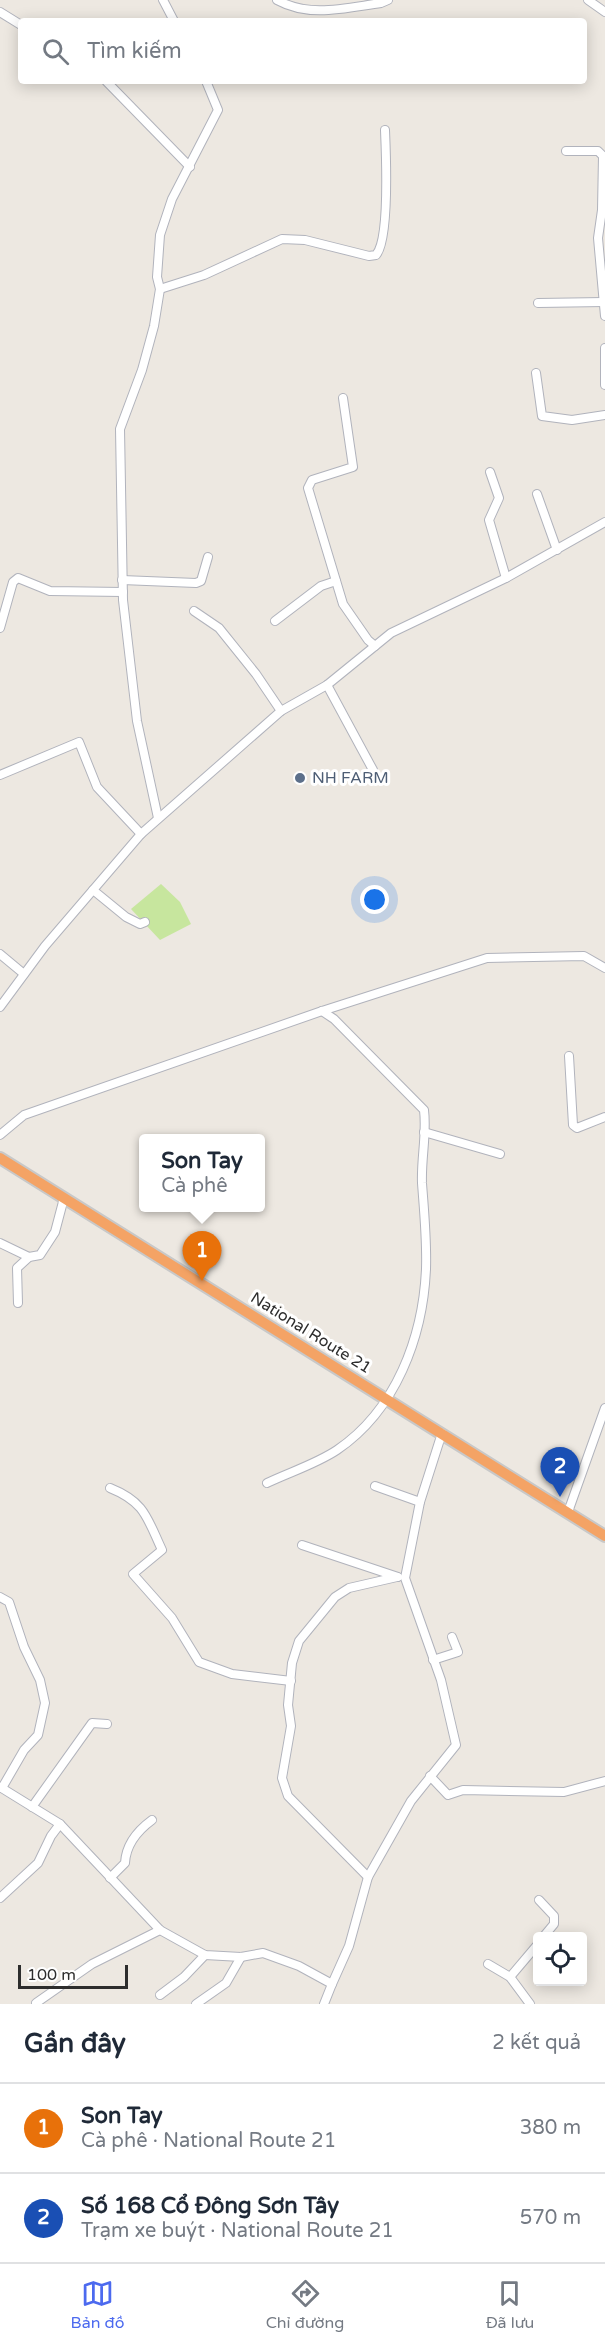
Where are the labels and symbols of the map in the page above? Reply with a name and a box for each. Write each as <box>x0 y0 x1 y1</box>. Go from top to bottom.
place label: NH FARM <box>312 768 389 788</box>
marker: NH FARM <box>293 771 307 785</box>
your location <box>360 885 389 914</box>
pin: 1 <box>182 1232 222 1281</box>
street label: National Route 21 <box>247 1288 375 1378</box>
pin: 2 <box>540 1448 580 1497</box>
scale bar <box>18 1962 128 1990</box>

